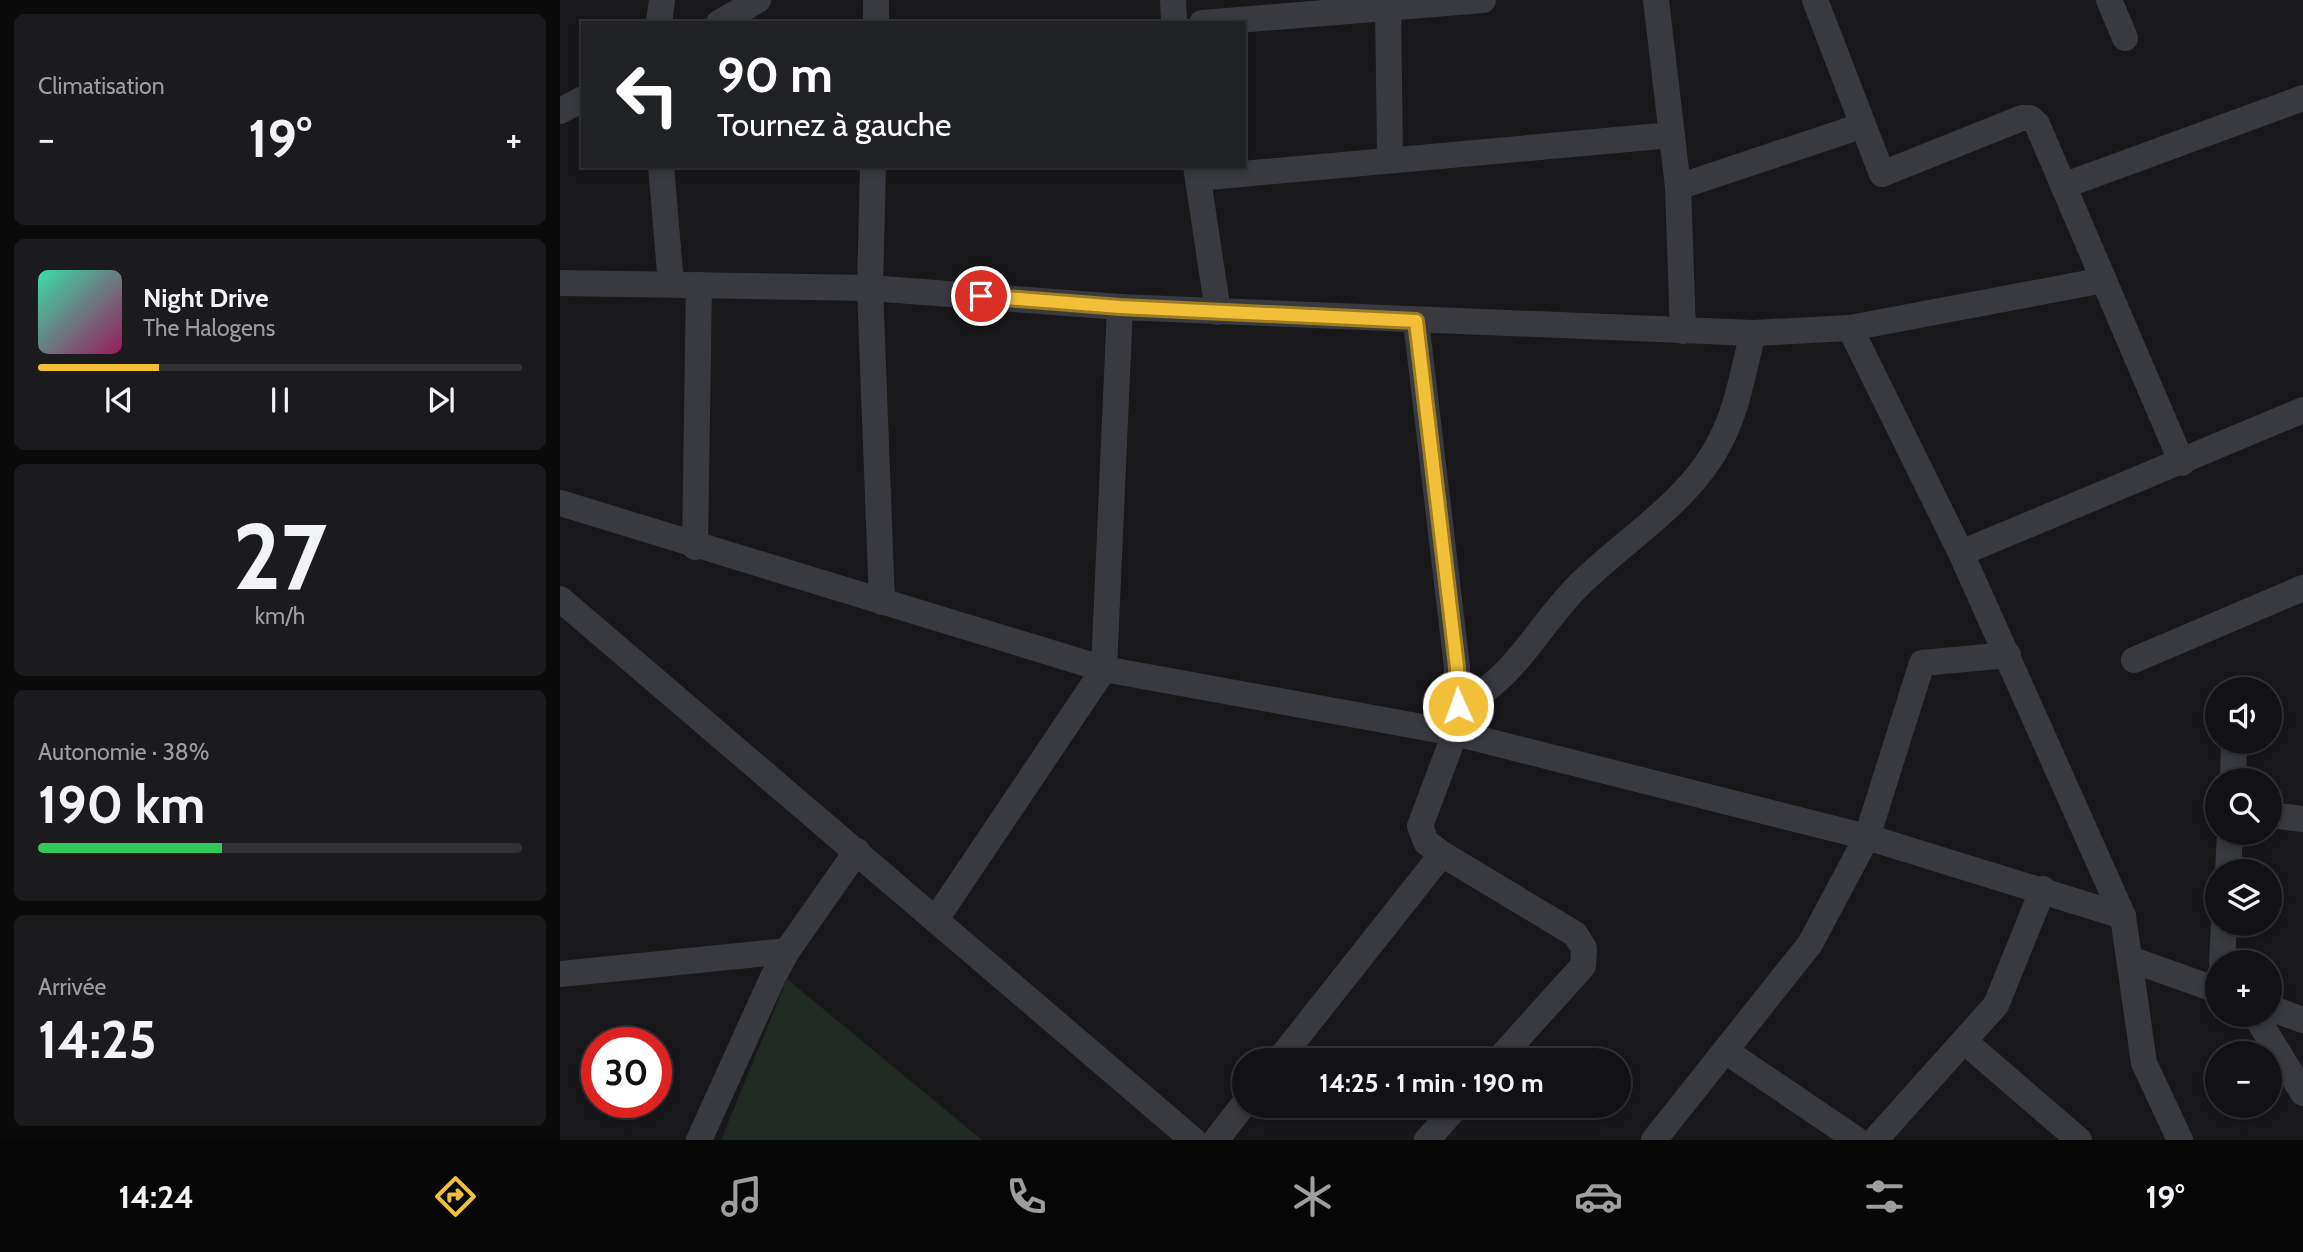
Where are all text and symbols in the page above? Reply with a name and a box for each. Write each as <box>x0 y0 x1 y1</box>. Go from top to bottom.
text: 90 m <box>717 45 833 104</box>
icon: left <box>602 49 693 140</box>
text: Climatisation <box>38 72 165 100</box>
text: Tournez à gauche <box>717 105 951 144</box>
text: 19° <box>248 107 312 170</box>
text: − <box>38 115 55 162</box>
text: + <box>505 115 522 162</box>
pin <box>951 266 1011 326</box>
icon: arrive <box>962 277 1000 315</box>
text: Night Drive <box>143 282 269 314</box>
text: The Halogens <box>143 314 275 342</box>
icon: previous <box>100 381 138 419</box>
icon: pause <box>261 381 299 419</box>
icon: next <box>422 381 460 419</box>
text: 27 <box>233 501 327 612</box>
text: km/h <box>255 602 305 630</box>
position arrow <box>1421 669 1495 743</box>
map controls <box>2205 677 2282 1118</box>
button: sound <box>2205 677 2282 754</box>
text: Autonomie · 38% <box>38 738 209 766</box>
button: search <box>2205 768 2282 845</box>
text: 190 km <box>38 773 205 836</box>
button: layers <box>2205 859 2282 936</box>
button: + <box>2205 950 2282 1027</box>
text: Arrivée <box>38 973 106 1001</box>
text: 14:25 <box>38 1008 156 1071</box>
speed limit sign: 30 <box>581 1027 672 1118</box>
button: − <box>2205 1041 2282 1118</box>
text: 14:25 · 1 min · 190 m <box>1319 1067 1544 1099</box>
icon: directions <box>431 1172 480 1221</box>
icon: music <box>717 1172 766 1221</box>
icon: phone <box>1002 1172 1051 1221</box>
icon: climate <box>1288 1172 1337 1221</box>
icon: car <box>1574 1172 1623 1221</box>
icon: filters <box>1860 1172 1909 1221</box>
text: 14:24 <box>118 1177 194 1216</box>
text: 19° <box>2145 1177 2185 1216</box>

